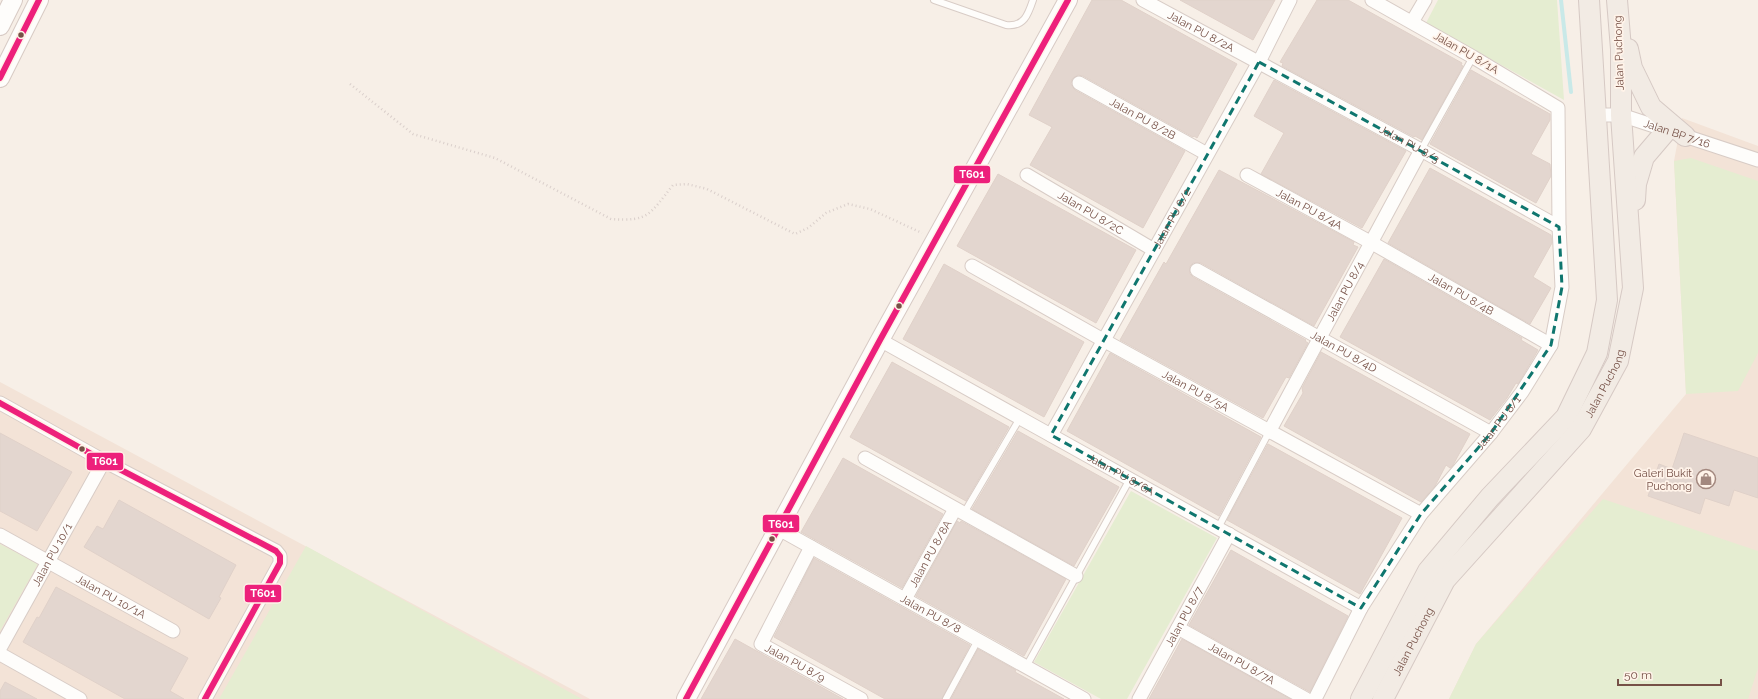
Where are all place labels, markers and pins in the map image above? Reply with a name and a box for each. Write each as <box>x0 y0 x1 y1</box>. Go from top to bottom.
unlabelled marker <box>16 30 26 40</box>
unlabelled marker <box>894 301 904 311</box>
unlabelled marker <box>77 444 87 454</box>
place label: Galeri Bukit Puchong <box>1634 467 1692 493</box>
shop icon: Galeri Bukit Puchong <box>1695 468 1717 490</box>
unlabelled marker <box>767 534 777 544</box>

